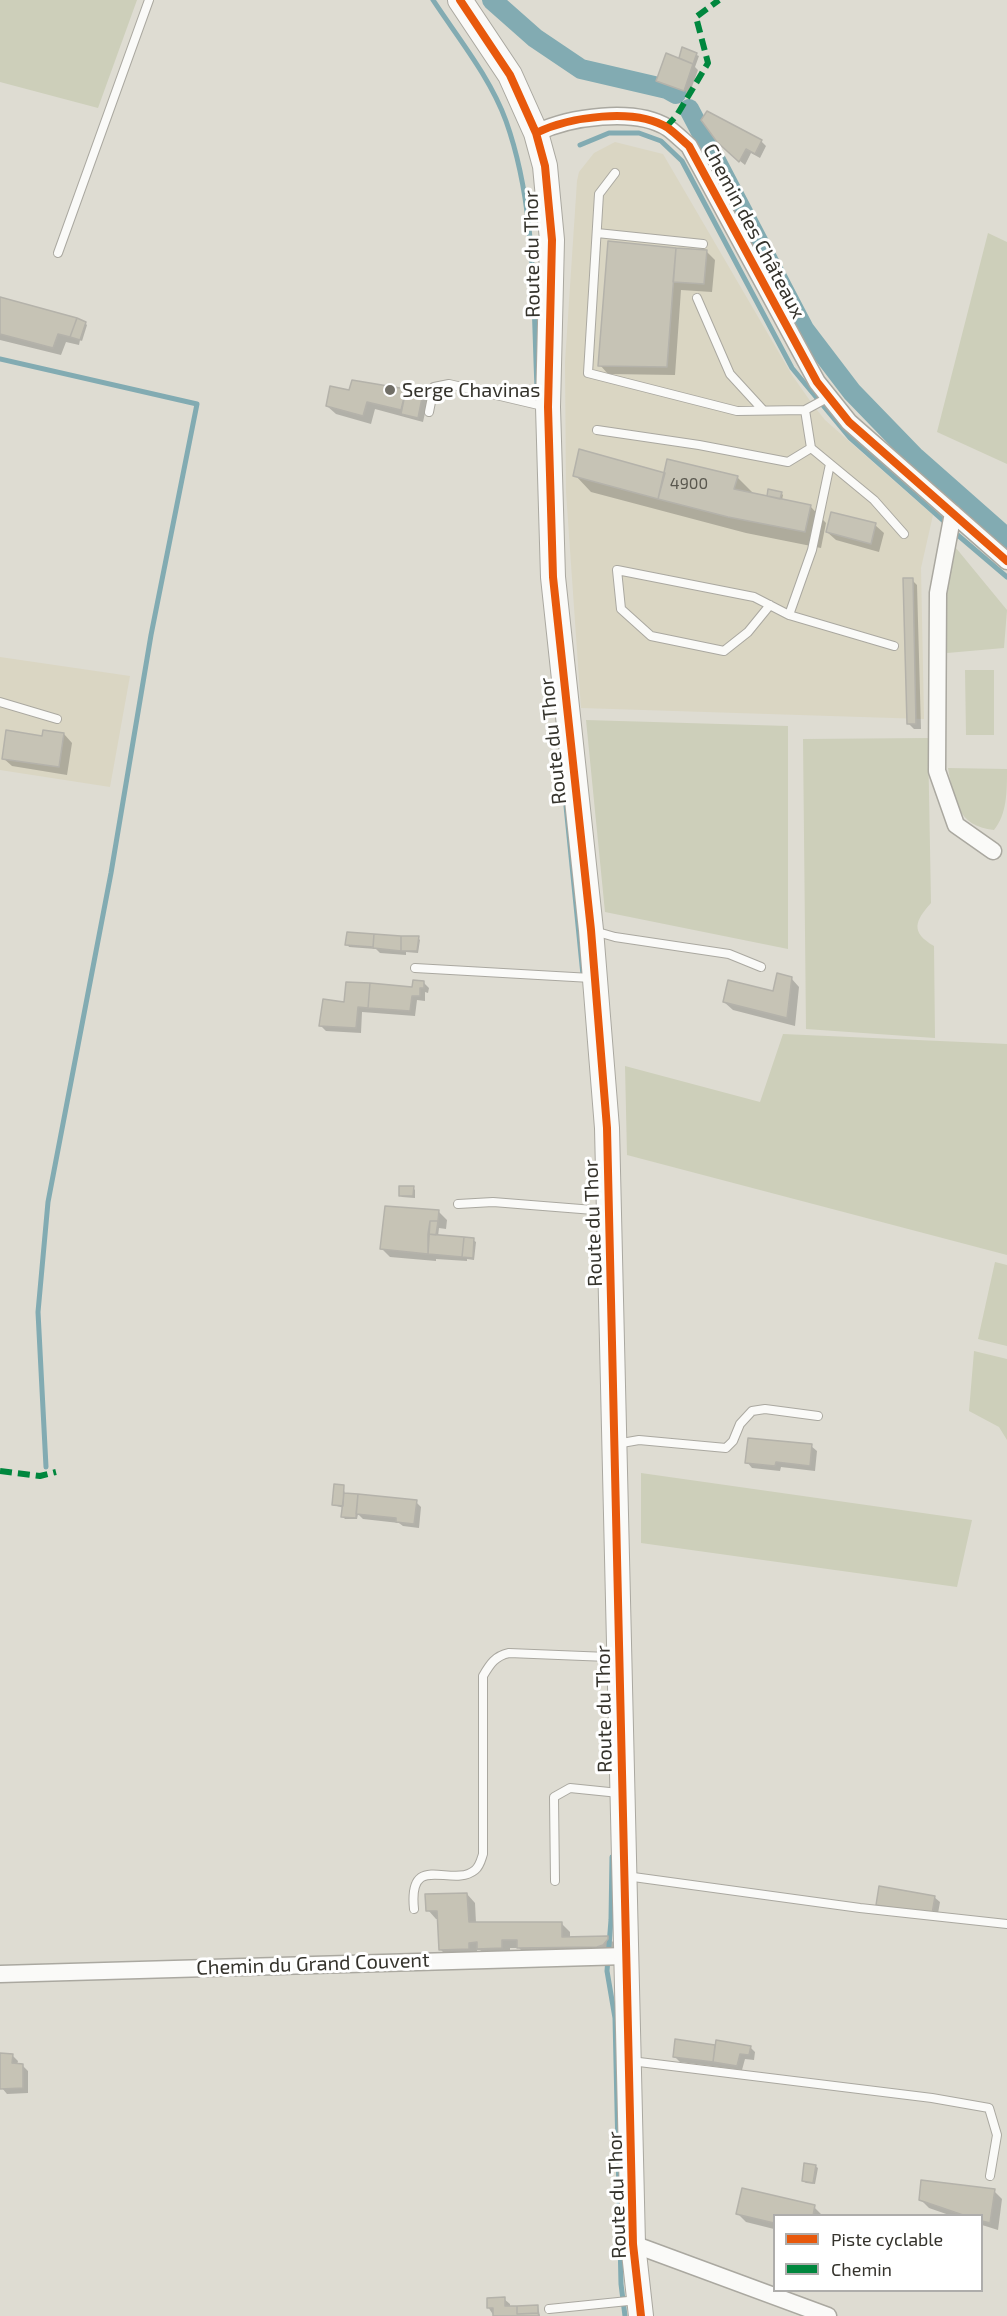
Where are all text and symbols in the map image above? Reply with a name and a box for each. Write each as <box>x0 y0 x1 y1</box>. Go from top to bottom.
street label: Chemin des Châteaux <box>698 140 810 322</box>
street label: Route du Thor <box>519 190 545 318</box>
place label: Serge Chavinas <box>402 378 540 402</box>
marker: Serge Chavinas <box>383 383 397 397</box>
house number: 4900 <box>670 474 708 494</box>
street label: Route du Thor <box>534 676 572 806</box>
street label: Route du Thor <box>579 1159 607 1287</box>
street label: Route du Thor <box>591 1645 617 1773</box>
street label: Chemin du Grand Couvent <box>196 1948 430 1980</box>
street label: Route du Thor <box>603 2131 631 2259</box>
legend <box>773 2214 983 2292</box>
text: Piste cyclable <box>831 2228 943 2250</box>
text: Chemin <box>831 2258 892 2280</box>

